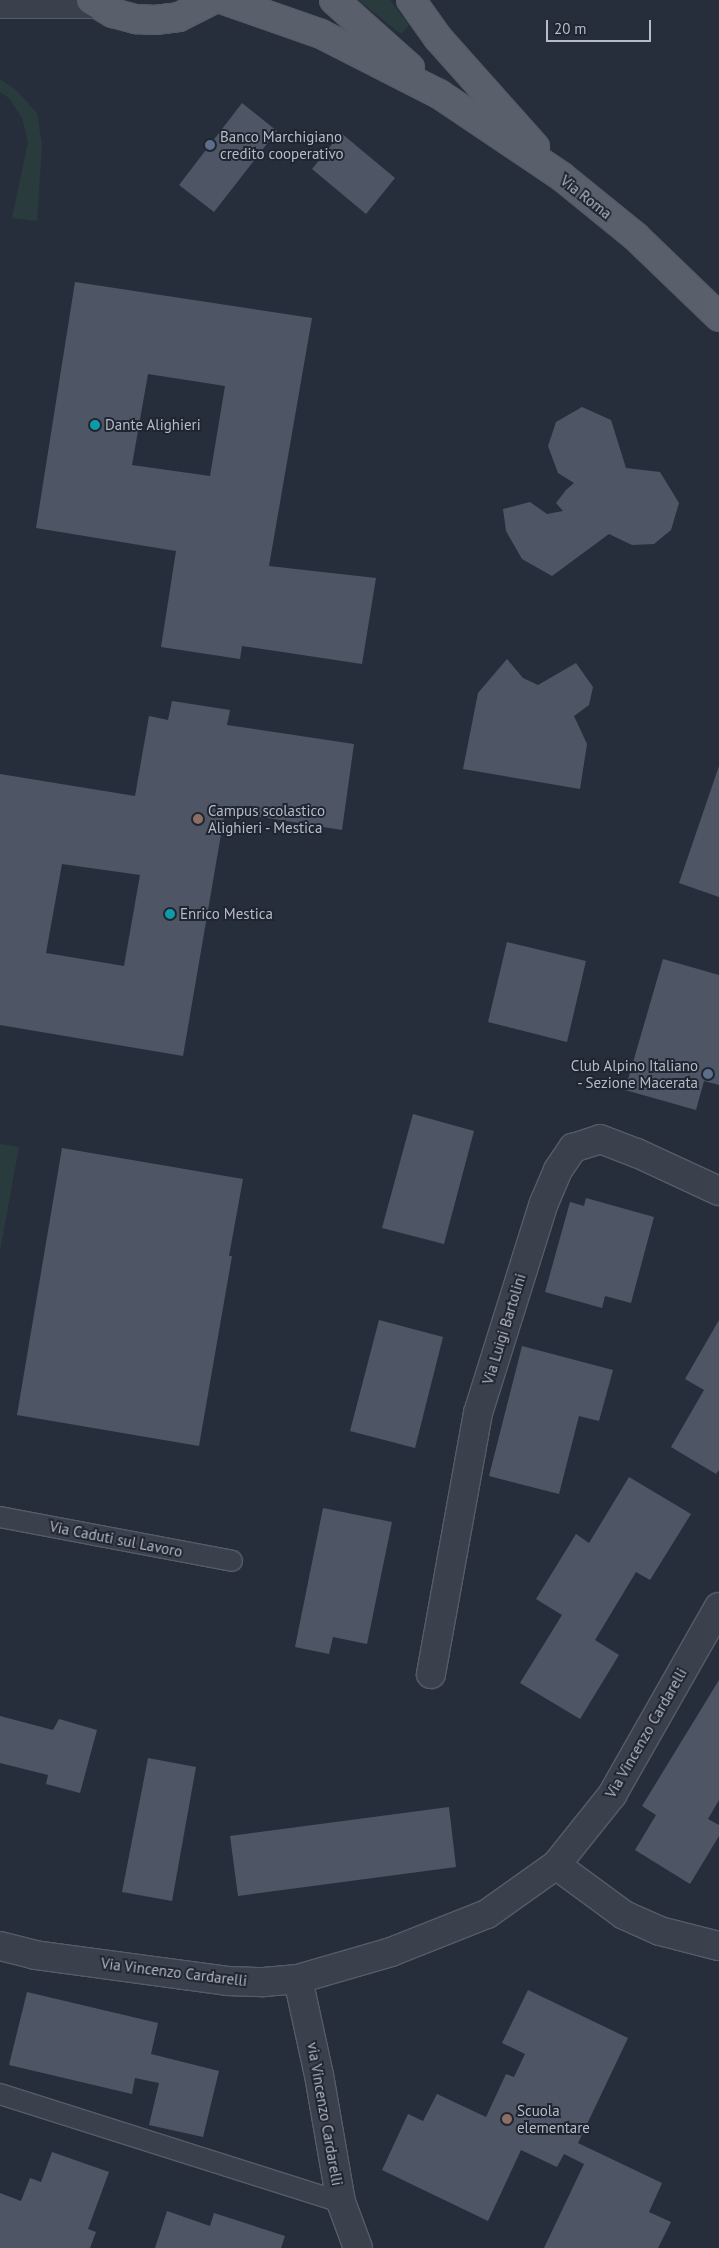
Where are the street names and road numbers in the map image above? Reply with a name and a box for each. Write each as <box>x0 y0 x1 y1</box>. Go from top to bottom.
street label: Via Roma <box>557 171 615 223</box>
street label: Via Luigi Bartolini <box>479 1271 529 1387</box>
street label: Via Caduti sul Lavoro <box>48 1517 184 1561</box>
street label: Via Vincenzo Cardarelli <box>601 1665 691 1801</box>
street label: Via Vincenzo Cardarelli <box>100 1954 248 1990</box>
street label: via Vincenzo Cardarelli <box>303 2041 347 2187</box>

